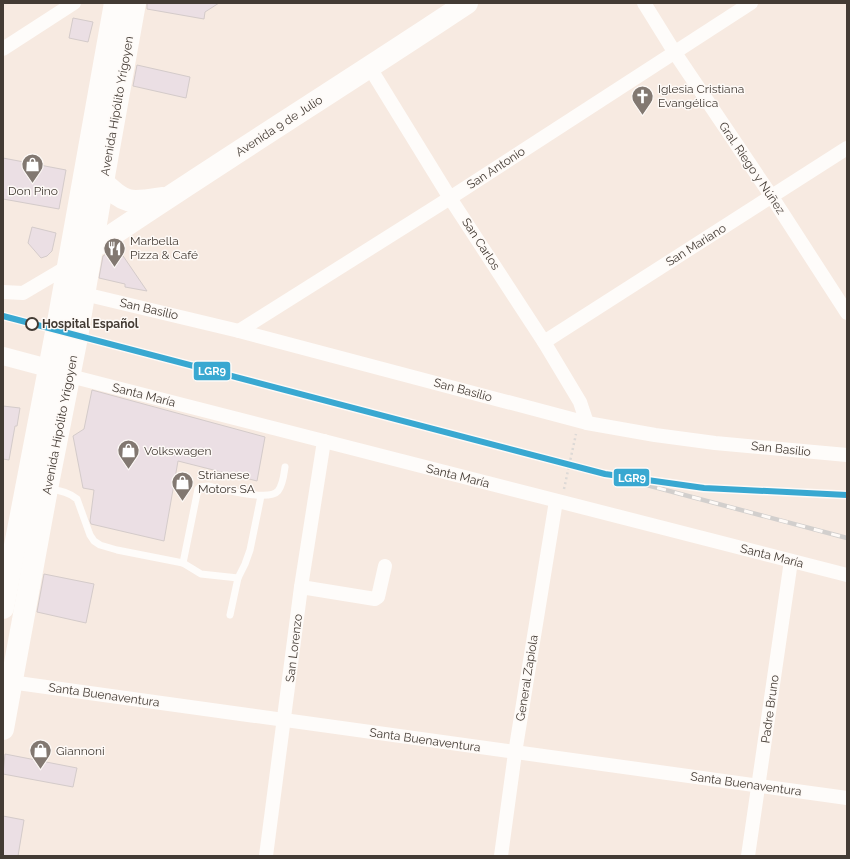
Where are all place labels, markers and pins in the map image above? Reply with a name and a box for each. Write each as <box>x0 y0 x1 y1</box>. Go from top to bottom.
place label: Iglesia Cristiana Evangélica <box>658 82 744 110</box>
church icon: Iglesia Cristiana Evangélica <box>629 83 655 116</box>
shop icon: Don Pino <box>20 151 46 184</box>
place label: Don Pino <box>8 184 58 198</box>
place label: Marbella Pizza & Café <box>130 234 198 262</box>
restaurant icon: Marbella Pizza & Café <box>101 235 127 268</box>
marker: Hospital Español <box>25 317 39 331</box>
place label: Hospital Español <box>42 317 139 331</box>
shop icon: Volkswagen <box>115 438 141 471</box>
place label: Volkswagen <box>144 444 211 458</box>
place label: Strianese Motors SA <box>198 468 255 496</box>
shop icon: Strianese Motors SA <box>170 469 196 502</box>
shop icon: Giannoni <box>27 738 53 771</box>
place label: Giannoni <box>56 744 105 758</box>

